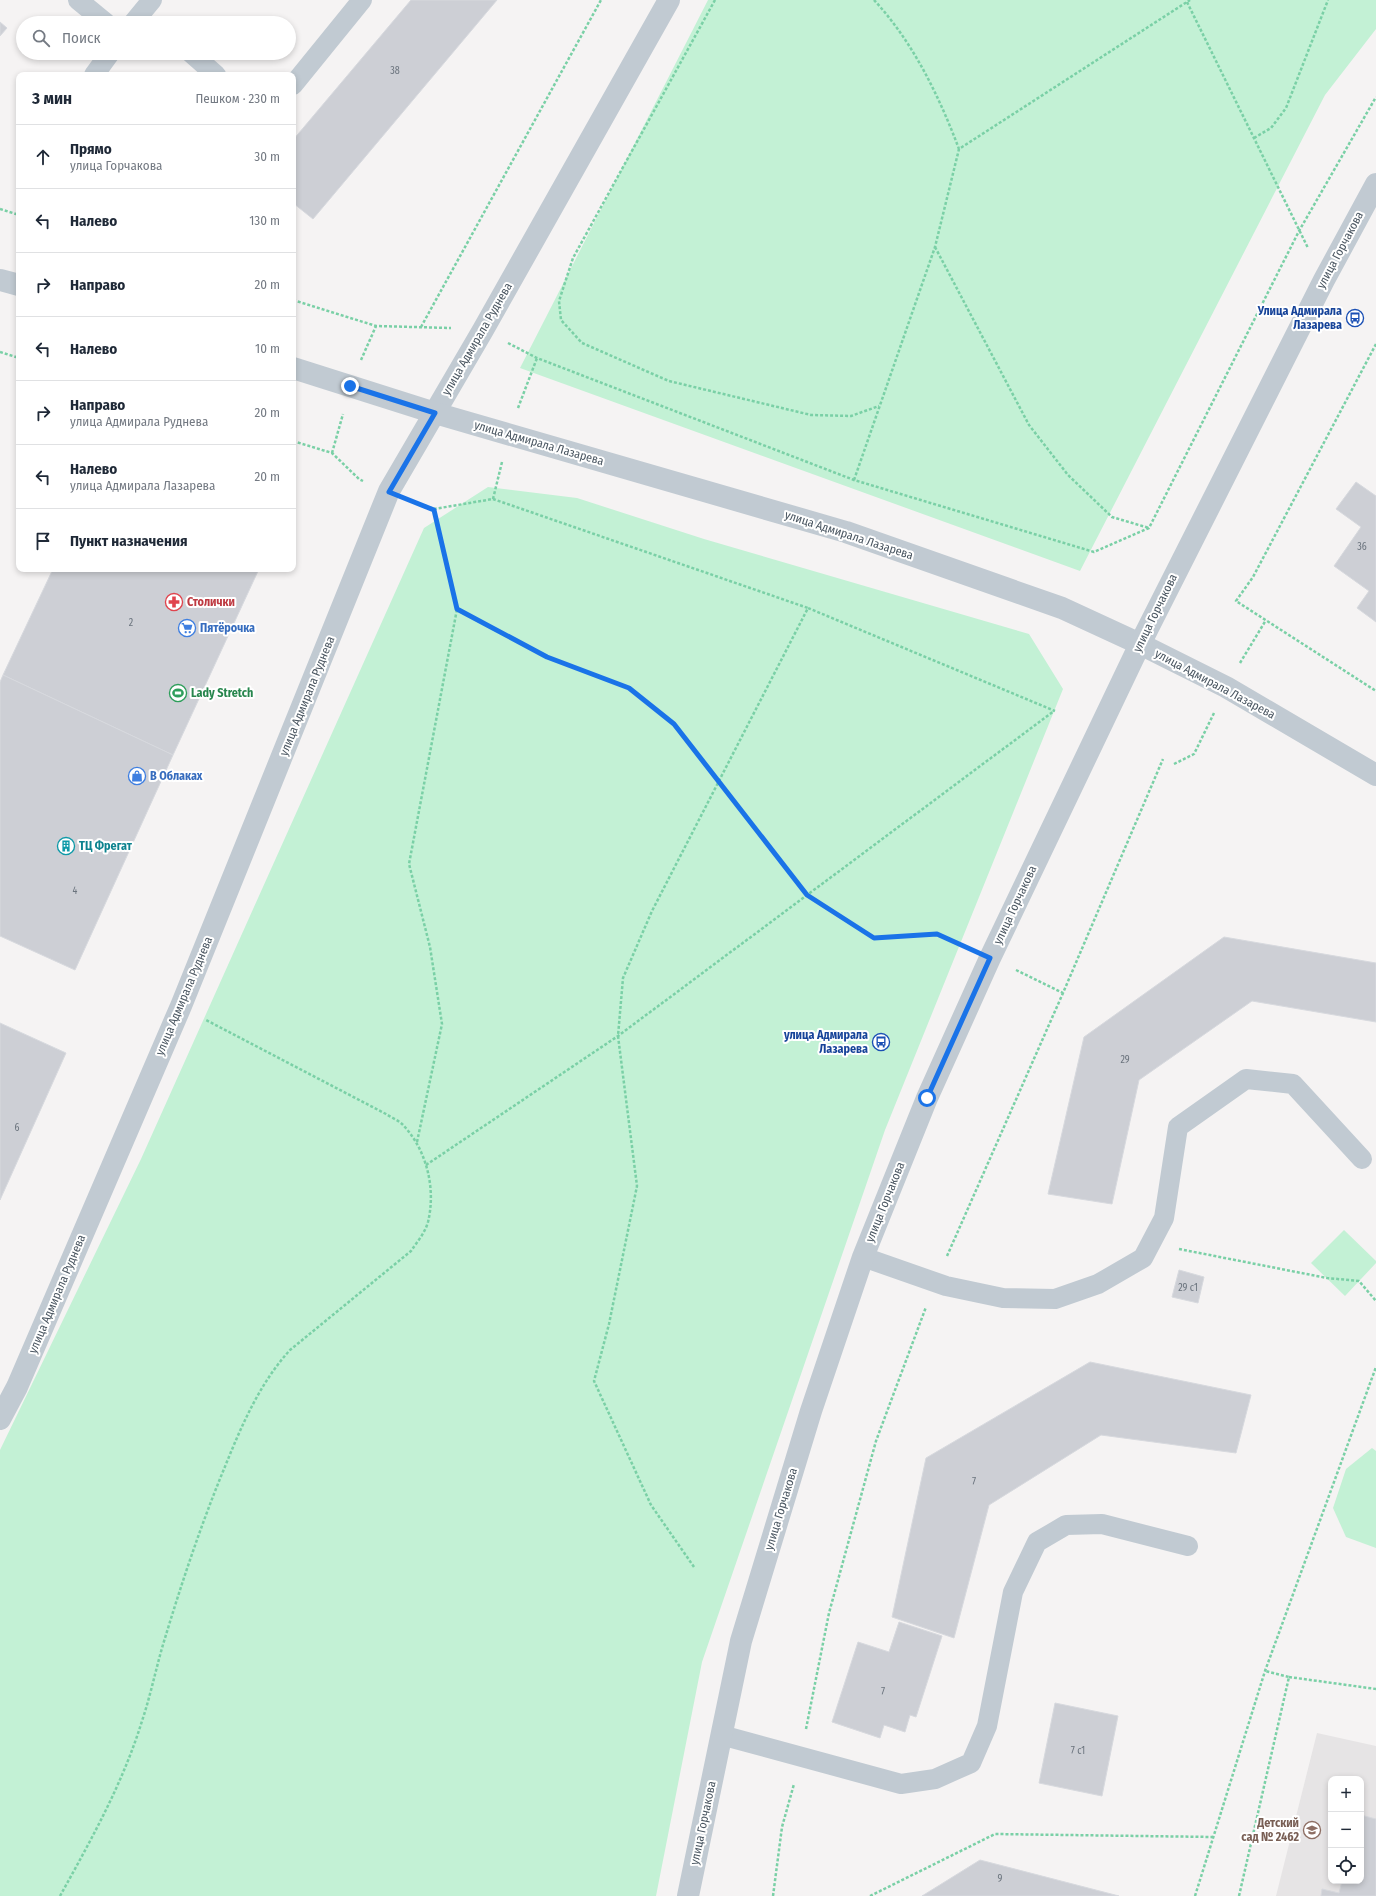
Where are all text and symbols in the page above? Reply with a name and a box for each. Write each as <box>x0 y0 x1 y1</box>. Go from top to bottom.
search box <box>16 16 296 60</box>
icon: search <box>30 27 52 49</box>
text: Поиск <box>62 29 100 47</box>
house number: 38 <box>390 65 400 77</box>
text: 3 мин <box>32 88 72 109</box>
text: Пешком · 230 m <box>195 91 280 106</box>
text: Прямо <box>70 140 112 158</box>
icon: ahead <box>32 146 54 168</box>
text: 30 m <box>254 149 280 164</box>
text: улица Горчакова <box>70 158 162 173</box>
street label: улица Горчакова <box>1314 209 1366 291</box>
icon: left <box>32 210 54 232</box>
text: Налево <box>70 212 117 230</box>
text: 130 m <box>249 213 280 228</box>
icon: right <box>32 274 54 296</box>
text: Направо <box>70 276 125 294</box>
text: 20 m <box>254 277 280 292</box>
street label: улица Адмирала Руднева <box>439 280 515 398</box>
place label: Улица Адмирала Лазарева <box>1257 304 1342 332</box>
bus stop icon: Улица Адмирала Лазарева <box>1345 308 1365 328</box>
icon: left <box>32 338 54 360</box>
text: Налево <box>70 340 117 358</box>
text: 10 m <box>255 341 280 356</box>
route end <box>341 377 359 395</box>
text: Направо <box>70 396 125 414</box>
icon: right <box>32 402 54 424</box>
text: 20 m <box>254 405 280 420</box>
text: улица Адмирала Руднева <box>70 414 208 429</box>
street label: улица Адмирала Лазарева <box>473 418 606 468</box>
text: Налево <box>70 460 117 478</box>
icon: left <box>32 466 54 488</box>
text: 20 m <box>254 469 280 484</box>
text: улица Адмирала Лазарева <box>70 478 215 493</box>
street label: улица Адмирала Лазарева <box>783 508 915 562</box>
icon: arrive <box>32 530 54 552</box>
text: Пункт назначения <box>70 532 188 550</box>
house number: 36 <box>1357 541 1367 553</box>
street label: улица Горчакова <box>1130 571 1180 654</box>
pharmacy icon: Столички <box>164 592 184 612</box>
place label: Столички <box>187 595 235 609</box>
house number: 2 <box>129 617 134 629</box>
supermarket icon: Пятёрочка <box>177 618 197 638</box>
place label: Пятёрочка <box>200 621 255 635</box>
street label: улица Адмирала Руднева <box>277 634 337 758</box>
street label: улица Адмирала Лазарева <box>1152 646 1278 722</box>
sports icon: Lady Stretch <box>168 683 188 703</box>
place label: Lady Stretch <box>191 686 253 700</box>
shop icon: В Облаках <box>127 766 147 786</box>
place label: В Облаках <box>150 769 203 783</box>
building icon: ТЦ Фрегат <box>56 836 76 856</box>
place label: ТЦ Фрегат <box>79 839 133 853</box>
street label: улица Горчакова <box>991 863 1039 947</box>
house number: 4 <box>73 885 78 897</box>
street label: улица Адмирала Руднева <box>153 934 215 1058</box>
place label: улица Адмирала Лазарева <box>783 1028 868 1056</box>
bus stop icon: улица Адмирала Лазарева <box>871 1032 891 1052</box>
house number: 29 <box>1120 1054 1130 1066</box>
route start <box>918 1089 936 1107</box>
house number: 6 <box>15 1122 20 1134</box>
street label: улица Горчакова <box>863 1160 908 1244</box>
street label: улица Адмирала Руднева <box>26 1232 88 1356</box>
house number: 29 с1 <box>1178 1282 1198 1294</box>
street label: улица Горчакова <box>762 1466 800 1552</box>
house number: 7 <box>972 1476 976 1488</box>
house number: 7 <box>881 1686 885 1698</box>
house number: 7 с1 <box>1071 1745 1085 1757</box>
map controls <box>1328 1776 1364 1884</box>
button: + <box>1328 1776 1364 1812</box>
street label: улица Горчакова <box>687 1780 719 1866</box>
button: − <box>1328 1812 1364 1848</box>
place label: Детский сад № 2462 <box>1241 1816 1299 1844</box>
school or university icon: Детский сад № 2462 <box>1302 1820 1322 1840</box>
button: locate <box>1328 1848 1364 1884</box>
house number: 9 <box>998 1873 1003 1885</box>

